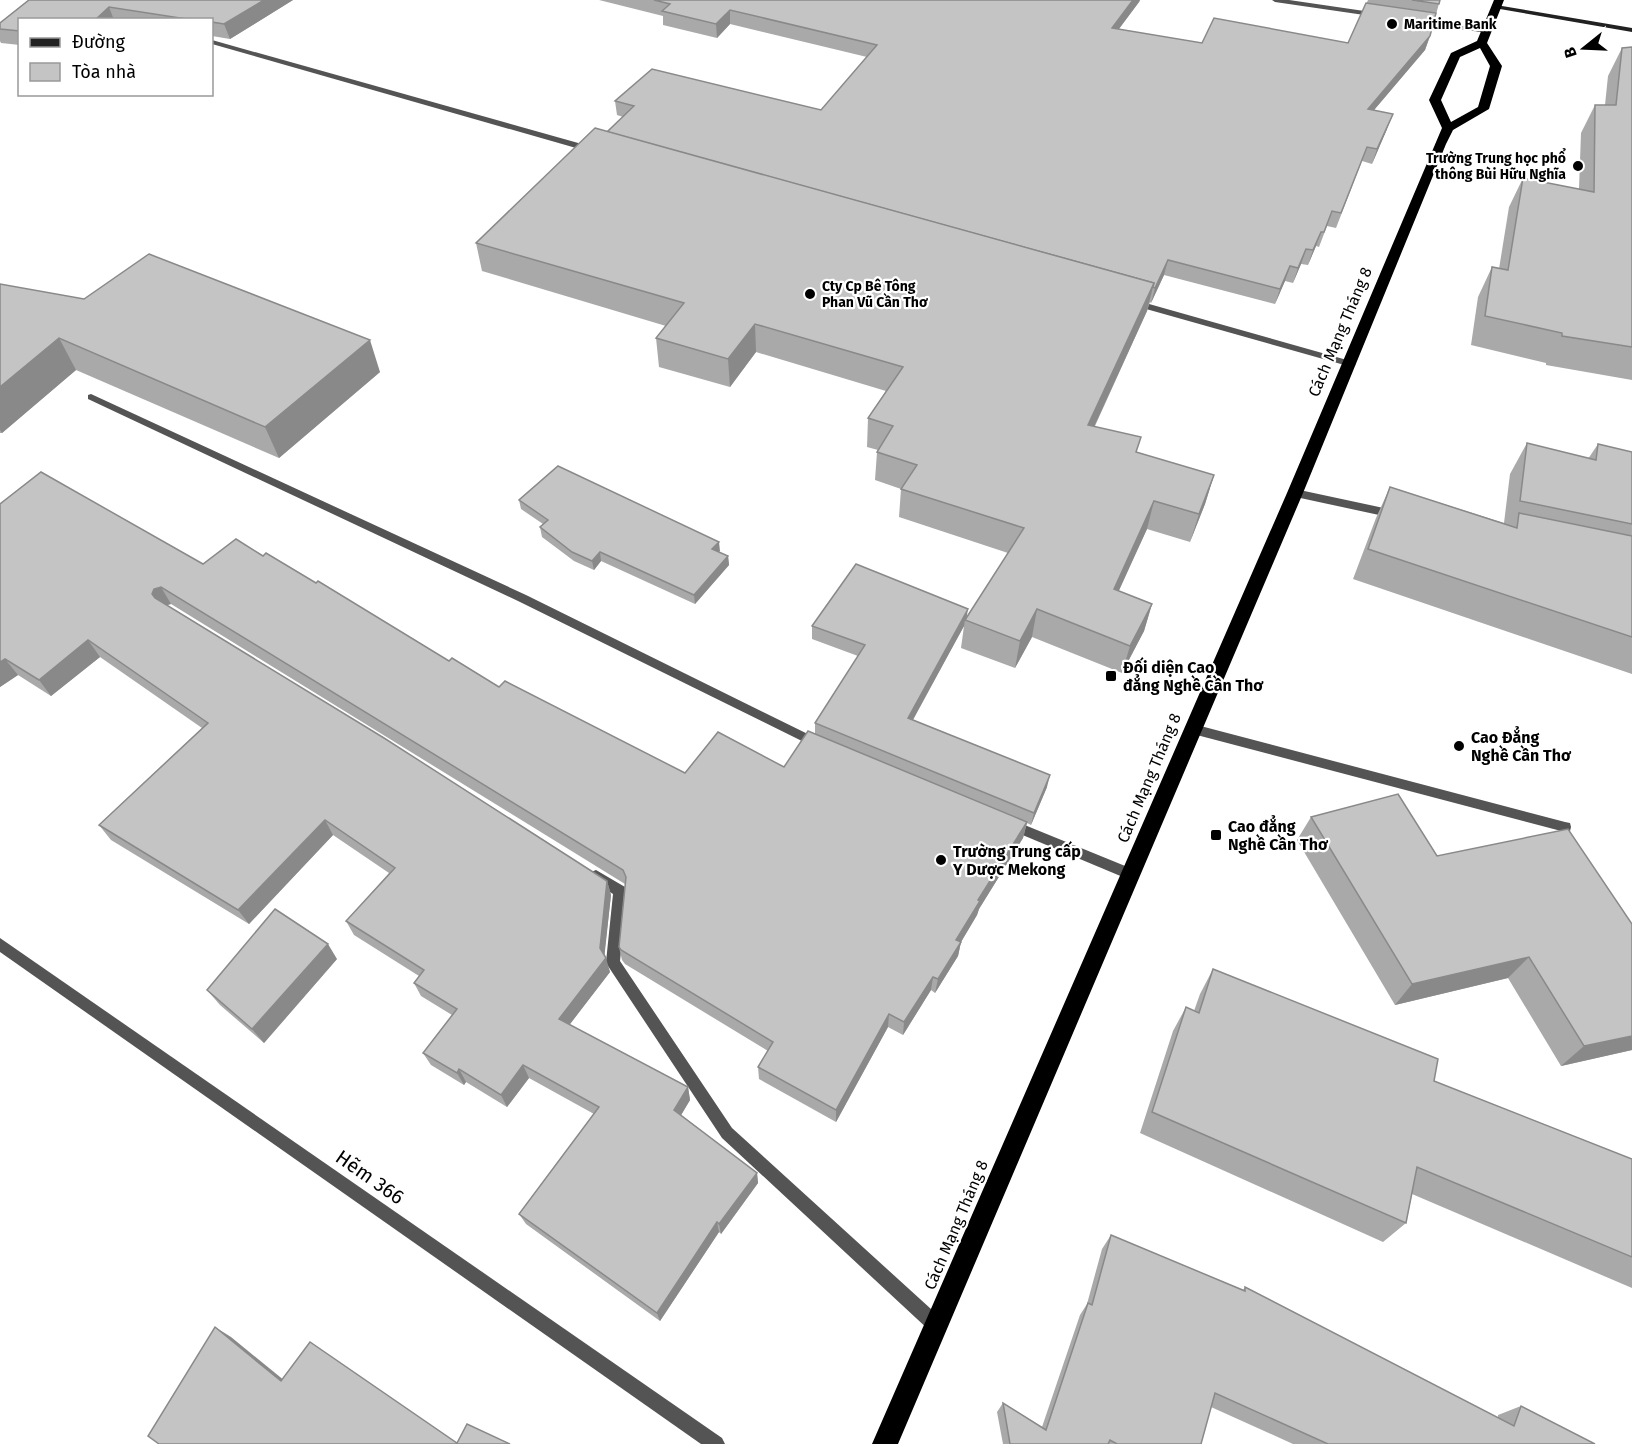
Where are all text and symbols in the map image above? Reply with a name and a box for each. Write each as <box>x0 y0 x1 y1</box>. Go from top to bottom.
place label: Maritime Bank <box>1404 16 1497 33</box>
marker: Maritime Bank <box>1385 17 1399 31</box>
legend <box>18 18 213 96</box>
north arrow <box>1554 18 1614 78</box>
text: Đường <box>72 31 126 53</box>
text: B <box>1560 45 1581 60</box>
text: Tòa nhà <box>72 61 136 83</box>
place label: Trường Trung học phổ thông Bùi Hữu Nghĩa <box>1426 148 1567 183</box>
marker: Trường Trung học phổ thông Bùi Hữu Nghĩa <box>1571 159 1585 173</box>
street label: Cách Mạng Tháng 8 <box>1304 264 1376 400</box>
place label: Cty Cp Bê Tông Phan Vũ Cần Thơ <box>822 278 928 311</box>
marker: Cty Cp Bê Tông Phan Vũ Cần Thơ <box>803 287 817 301</box>
place label: Đối diện Cao đẳng Nghề Cần Thơ <box>1123 657 1264 695</box>
marker: Đối diện Cao đẳng Nghề Cần Thơ <box>1104 669 1118 683</box>
street label: Cách Mạng Tháng 8 <box>1113 710 1185 846</box>
place label: Cao Đẳng Nghề Cần Thơ <box>1471 725 1572 765</box>
marker: Cao Đẳng Nghề Cần Thơ <box>1452 739 1466 753</box>
place label: Cao đẳng Nghề Cần Thơ <box>1228 814 1329 854</box>
marker: Cao đẳng Nghề Cần Thơ <box>1209 828 1223 842</box>
place label: Trường Trung cấp Y Dược Mekong <box>952 841 1081 879</box>
marker: Trường Trung cấp Y Dược Mekong <box>934 853 948 867</box>
street label: Hẽm 366 <box>331 1145 409 1209</box>
street label: Cách Mạng Tháng 8 <box>920 1157 992 1293</box>

